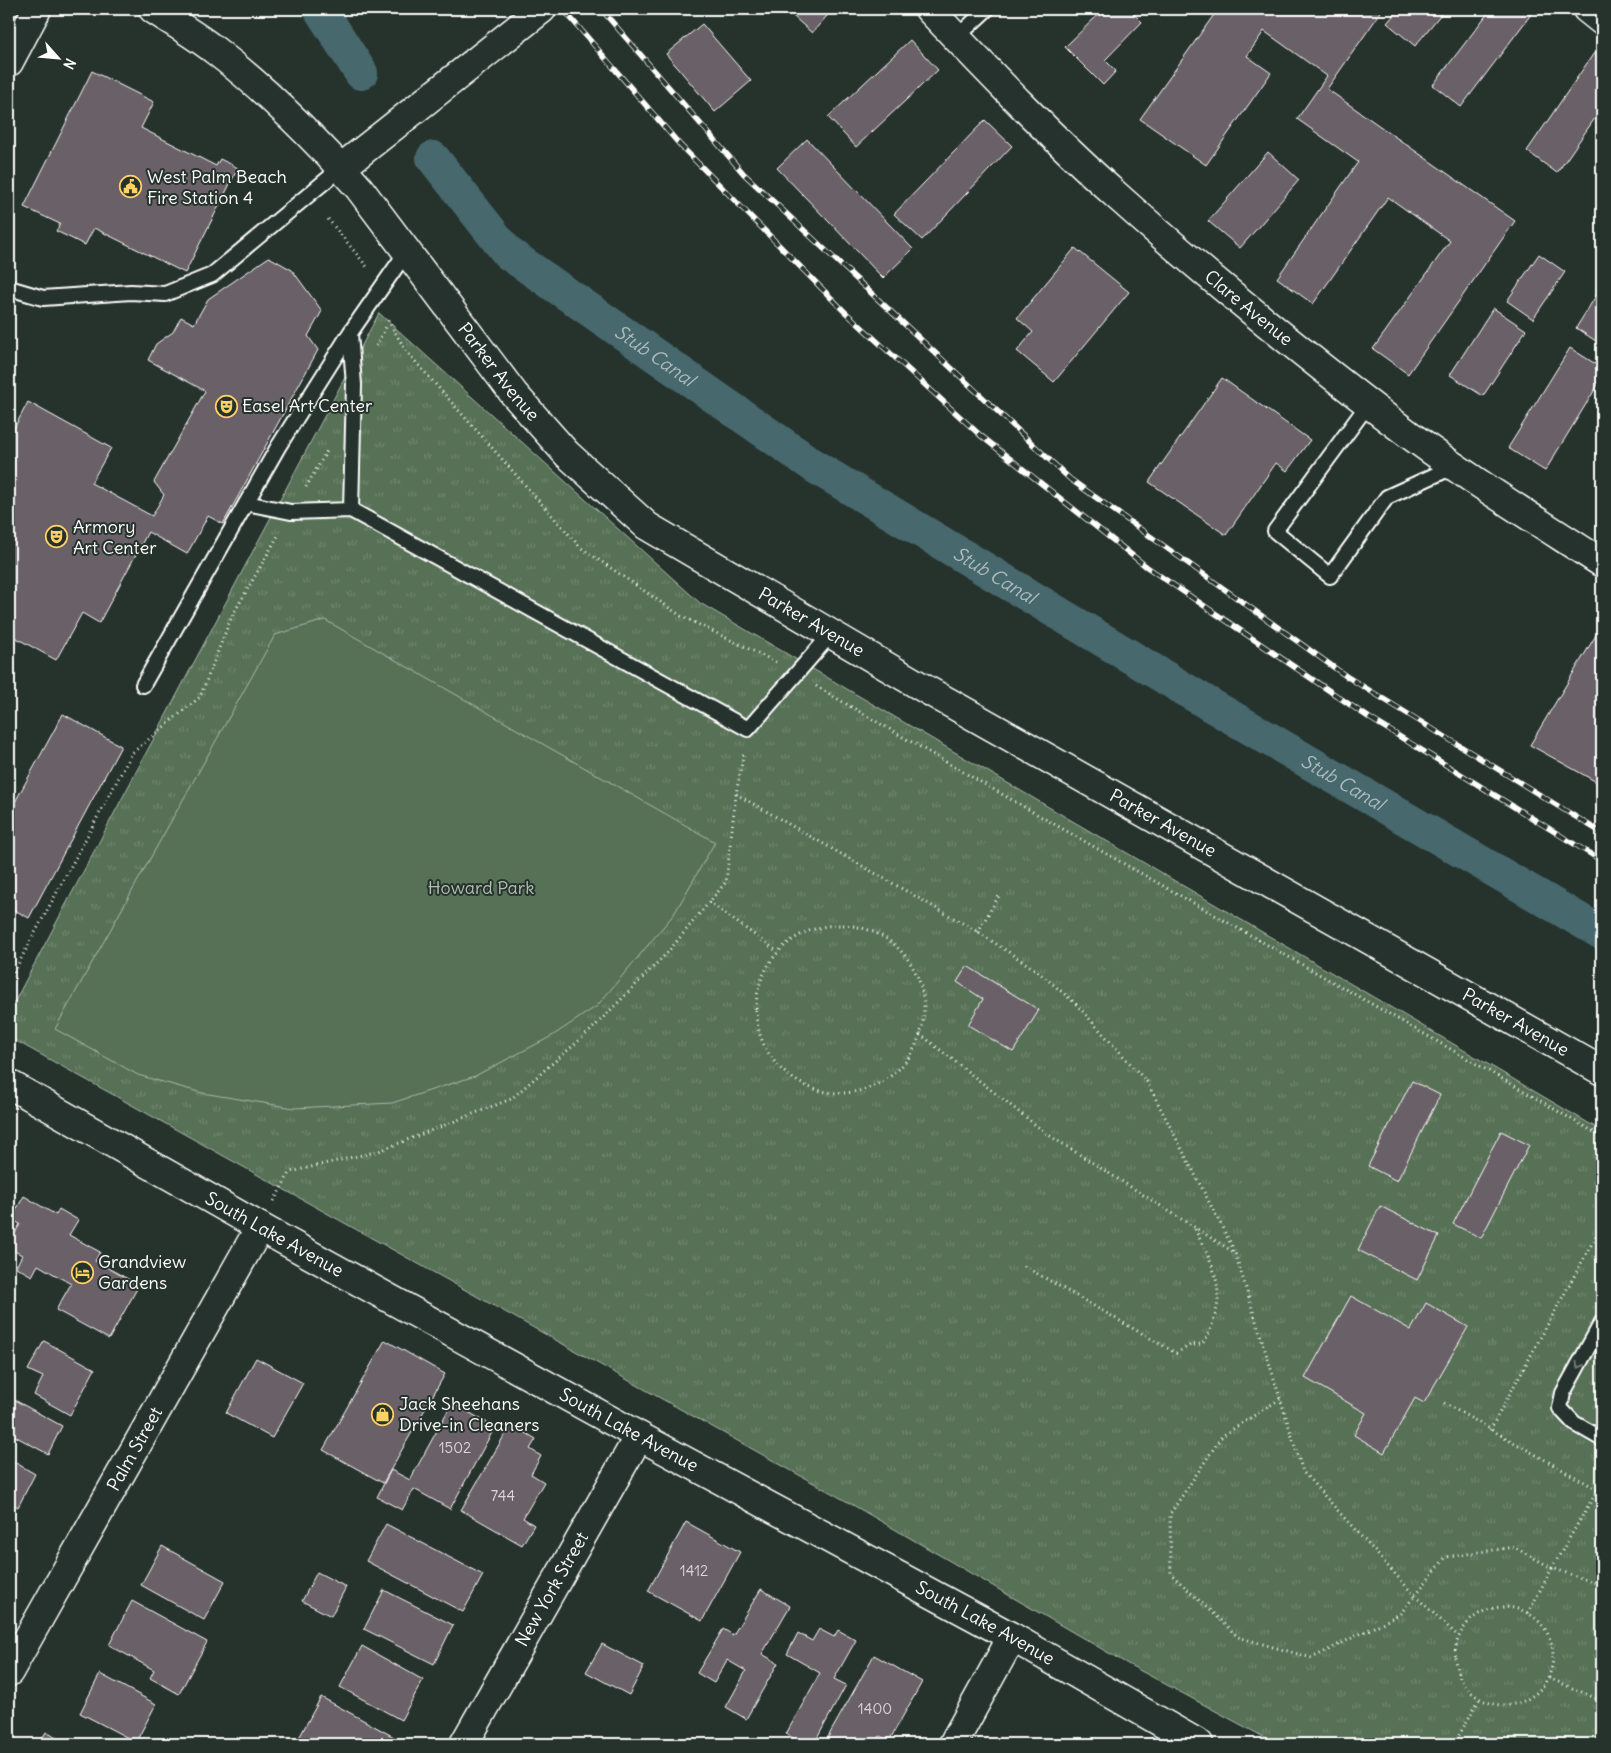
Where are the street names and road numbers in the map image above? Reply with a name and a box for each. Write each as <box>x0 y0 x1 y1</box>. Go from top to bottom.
street label: Clare Avenue <box>1200 265 1298 351</box>
street label: Parker Avenue <box>453 318 545 426</box>
street label: Parker Avenue <box>755 582 869 662</box>
street label: Parker Avenue <box>1106 784 1221 862</box>
street label: Parker Avenue <box>1459 983 1573 1061</box>
street label: South Lake Avenue <box>201 1186 348 1282</box>
street label: South Lake Avenue <box>556 1382 703 1477</box>
street label: Palm Street <box>101 1403 167 1495</box>
street label: New York Street <box>510 1528 593 1650</box>
street label: South Lake Avenue <box>912 1575 1059 1670</box>

